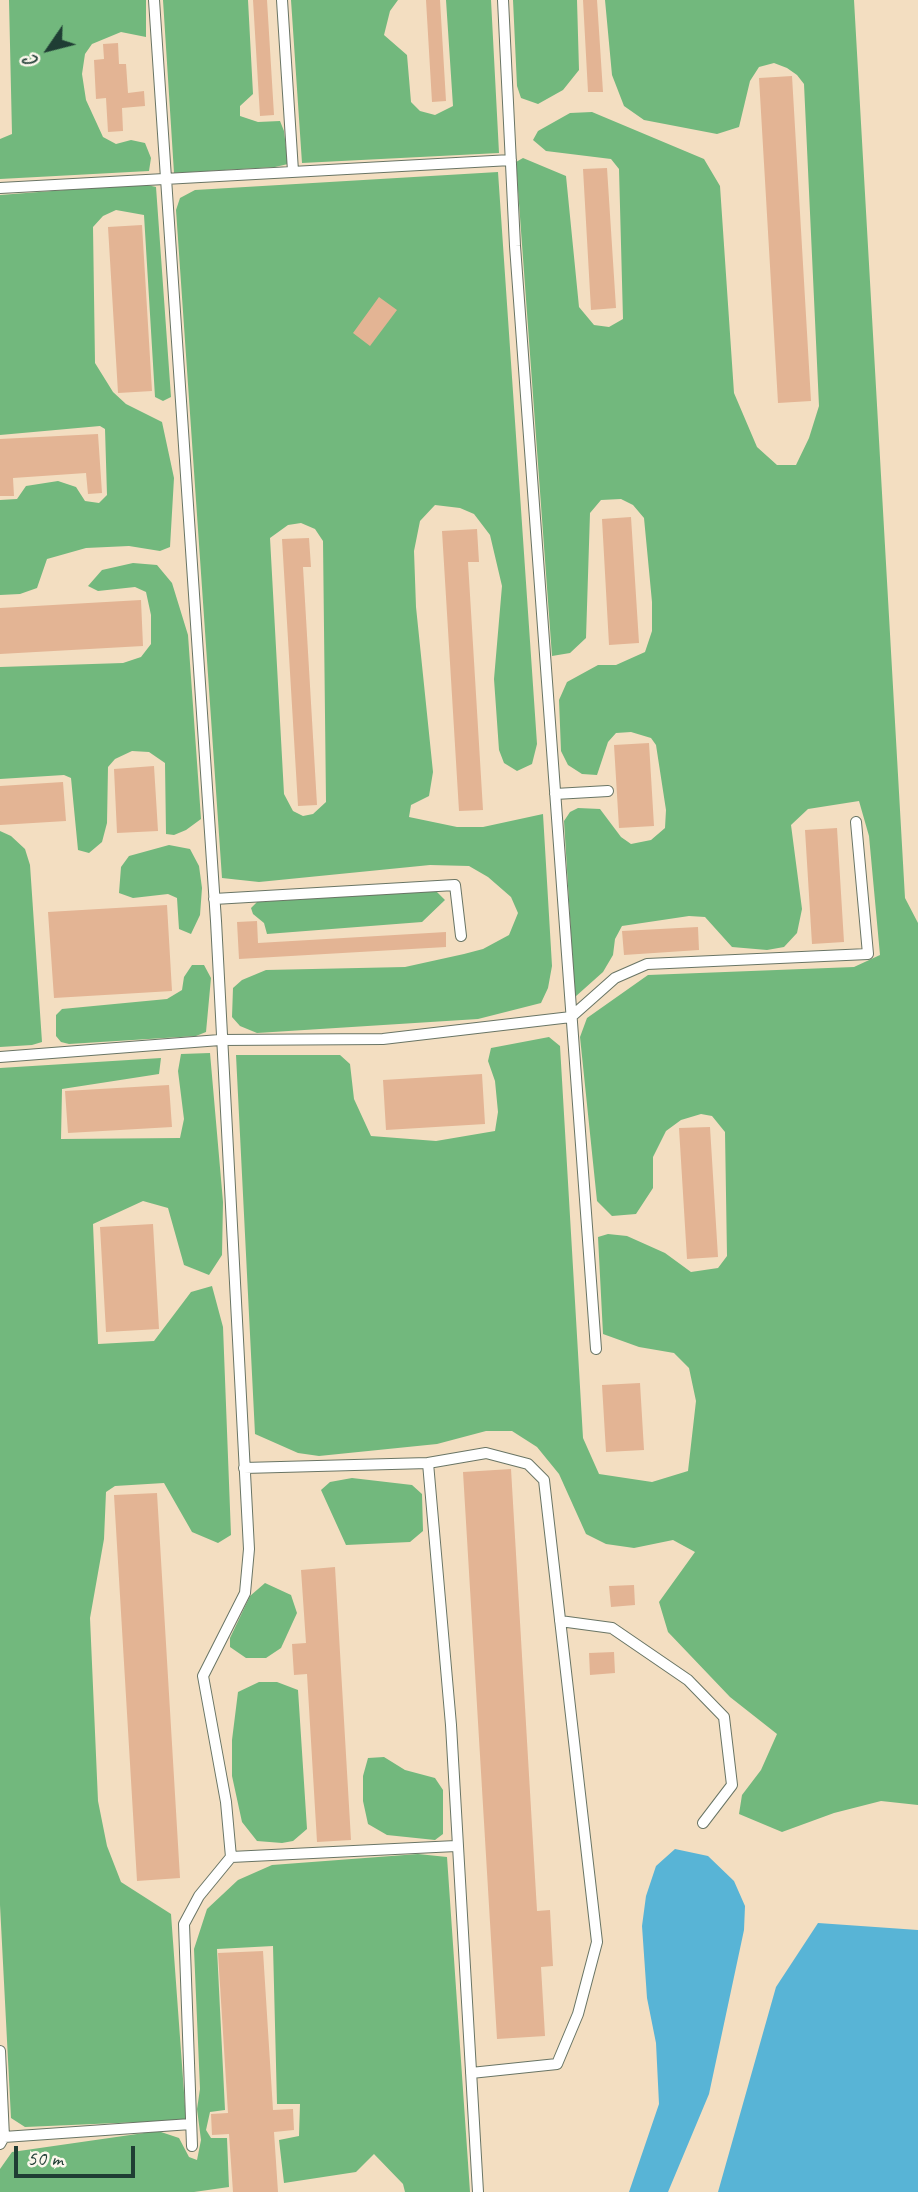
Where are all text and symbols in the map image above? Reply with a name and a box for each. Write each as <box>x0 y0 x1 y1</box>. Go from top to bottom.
north arrow <box>14 14 84 84</box>
text: С <box>19 50 44 72</box>
scale bar <box>18 2132 138 2176</box>
text: 50 m <box>27 2145 63 2171</box>

